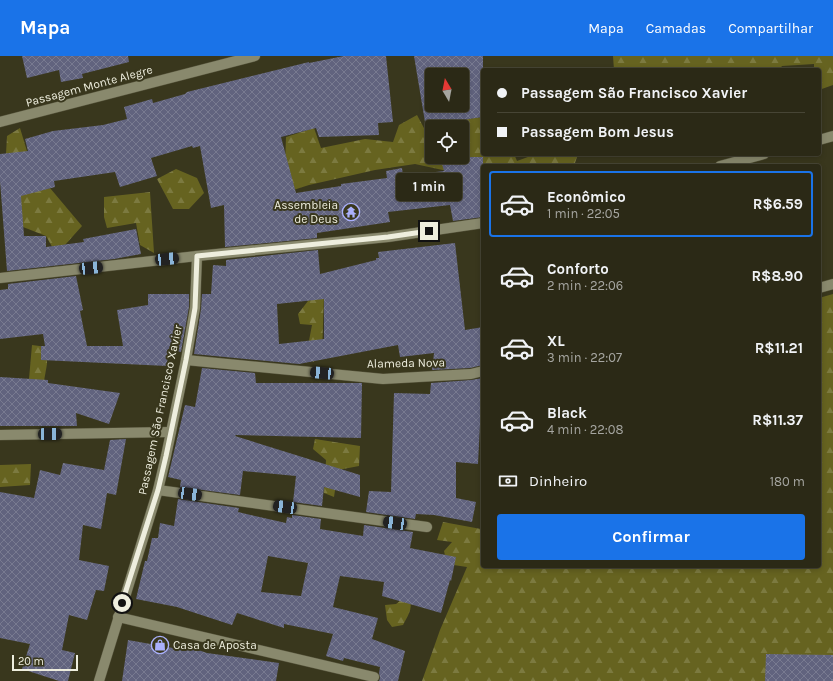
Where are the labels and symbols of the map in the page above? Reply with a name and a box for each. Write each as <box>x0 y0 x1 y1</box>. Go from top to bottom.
street label: Passagem Monte Alegre <box>24 62 154 110</box>
north arrow <box>425 68 469 112</box>
callout: 1 min <box>396 173 462 201</box>
place label: Assembleia de Deus <box>274 198 338 226</box>
temple icon: Assembleia de Deus <box>341 202 361 222</box>
route end <box>420 222 438 240</box>
car <box>154 252 180 266</box>
car <box>78 261 104 275</box>
street label: Passagem São Francisco Xavier <box>135 323 185 496</box>
street label: Alameda Nova <box>367 355 445 371</box>
car <box>310 366 334 380</box>
car <box>38 428 62 440</box>
car <box>177 486 203 502</box>
car <box>272 499 298 515</box>
car <box>382 515 408 531</box>
route start <box>113 594 131 612</box>
shop icon: Casa de Aposta <box>150 635 170 655</box>
place label: Casa de Aposta <box>173 638 257 652</box>
scale bar <box>12 653 78 672</box>

